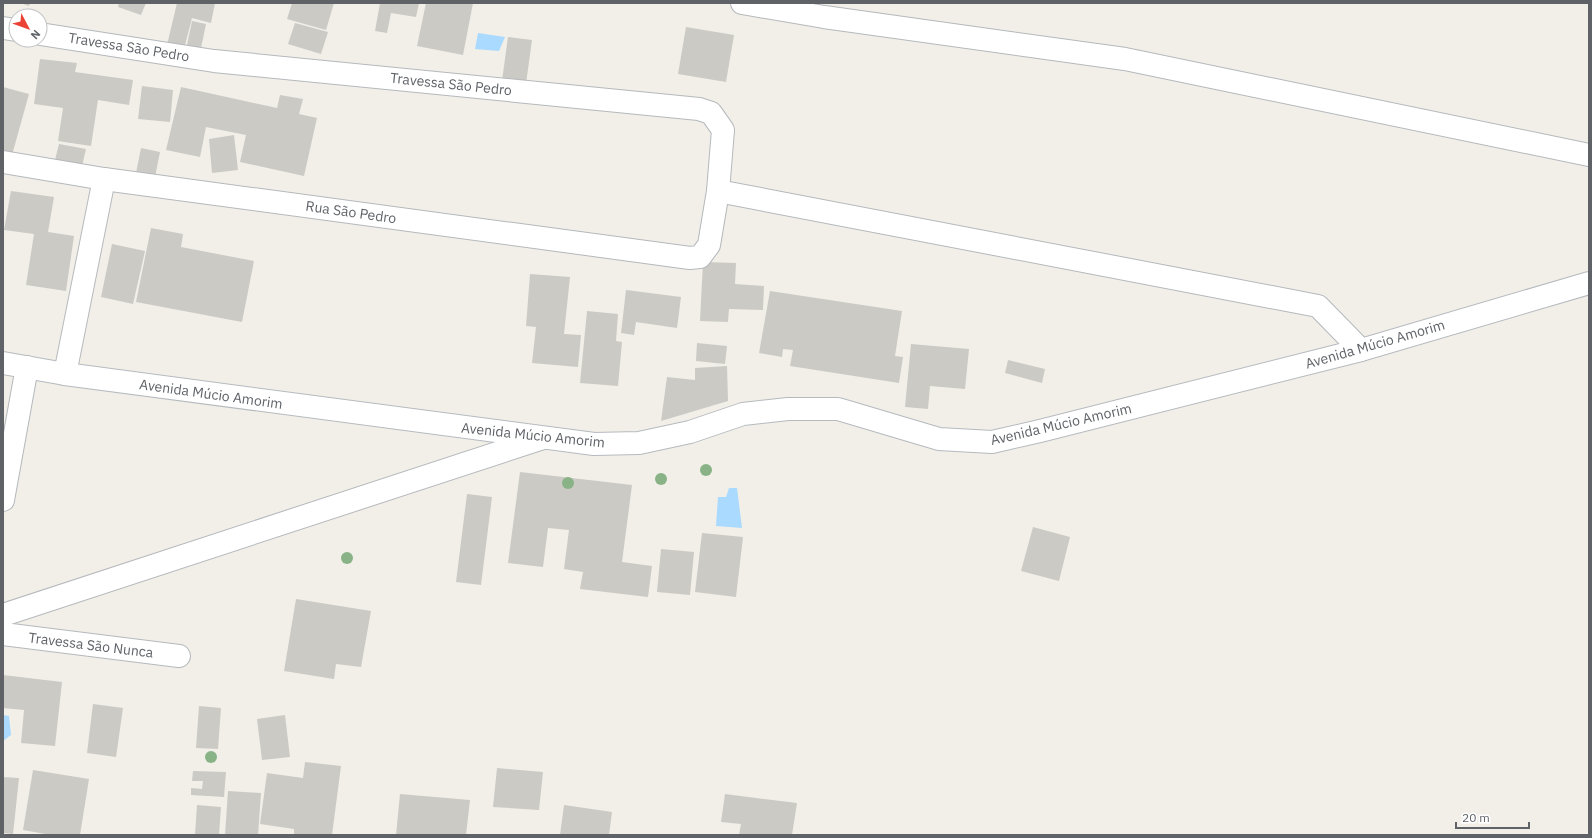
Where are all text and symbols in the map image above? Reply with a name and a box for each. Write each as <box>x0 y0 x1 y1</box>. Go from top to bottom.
north arrow <box>8 8 48 48</box>
text: N <box>28 27 43 42</box>
street label: Travessa São Pedro <box>67 29 191 65</box>
street label: Travessa São Pedro <box>389 69 513 99</box>
street label: Rua São Pedro <box>305 197 398 227</box>
street label: Avenida Múcio Amorim <box>1303 315 1447 373</box>
street label: Avenida Múcio Amorim <box>138 375 284 413</box>
street label: Avenida Múcio Amorim <box>989 399 1133 449</box>
street label: Avenida Múcio Amorim <box>460 419 606 451</box>
street label: Travessa São Nunca <box>28 628 155 662</box>
scale bar <box>1456 804 1529 830</box>
text: 20 m <box>1462 810 1490 825</box>

